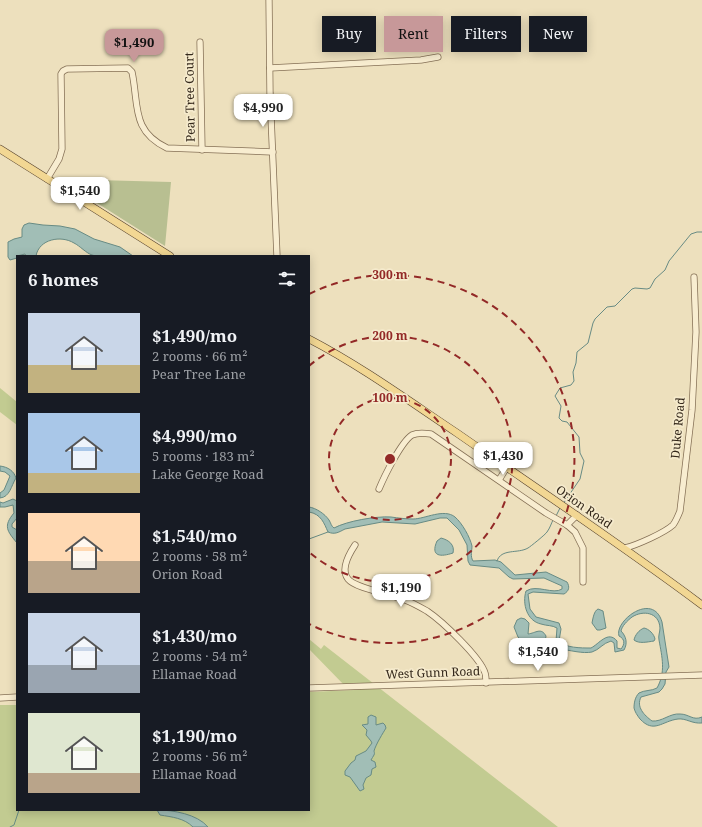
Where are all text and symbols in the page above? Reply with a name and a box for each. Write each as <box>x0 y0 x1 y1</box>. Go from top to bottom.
chip: Buy <box>322 16 376 52</box>
chip: Rent <box>384 16 443 52</box>
chip: Filters <box>451 16 521 52</box>
chip: New <box>529 16 587 52</box>
pin: $1,490 <box>101 29 167 63</box>
text: $1,490 <box>114 33 154 51</box>
street label: Pear Tree Court <box>180 52 199 142</box>
pin: $4,990 <box>230 94 296 128</box>
text: $4,990 <box>243 98 283 116</box>
pin: $1,540 <box>47 177 113 211</box>
text: $1,540 <box>60 181 100 199</box>
text: 300 m <box>372 266 408 283</box>
text: 6 homes <box>28 268 98 291</box>
icon: filters <box>276 268 298 290</box>
text: $1,490/mo <box>152 324 237 347</box>
text: 200 m <box>372 327 408 344</box>
icon: home <box>60 329 108 377</box>
text: 2 rooms · 66 m² <box>152 347 247 365</box>
text: Pear Tree Lane <box>152 365 246 383</box>
text: 100 m <box>372 389 408 406</box>
street label: Duke Road <box>666 396 689 459</box>
text: $4,990/mo <box>152 424 237 447</box>
icon: home <box>60 429 108 477</box>
pin: $1,430 <box>470 442 536 476</box>
text: $1,430 <box>483 446 523 464</box>
text: 5 rooms · 183 m² <box>152 447 255 465</box>
centre of rings <box>383 452 397 466</box>
text: Lake George Road <box>152 465 264 483</box>
street label: Orion Road <box>553 481 616 533</box>
text: $1,540/mo <box>152 524 237 547</box>
icon: home <box>60 529 108 577</box>
text: 2 rooms · 58 m² <box>152 547 247 565</box>
text: Orion Road <box>152 565 223 583</box>
pin: $1,190 <box>368 574 434 608</box>
text: $1,190 <box>381 578 421 596</box>
text: $1,430/mo <box>152 624 237 647</box>
icon: home <box>60 629 108 677</box>
pin: $1,540 <box>505 638 571 672</box>
text: $1,540 <box>518 642 558 660</box>
text: 2 rooms · 54 m² <box>152 647 247 665</box>
street label: West Gunn Road <box>385 662 481 683</box>
text: Ellamae Road <box>152 665 237 683</box>
text: $1,190/mo <box>152 724 237 747</box>
icon: home <box>60 729 108 777</box>
text: 2 rooms · 56 m² <box>152 747 247 765</box>
text: Ellamae Road <box>152 765 237 783</box>

